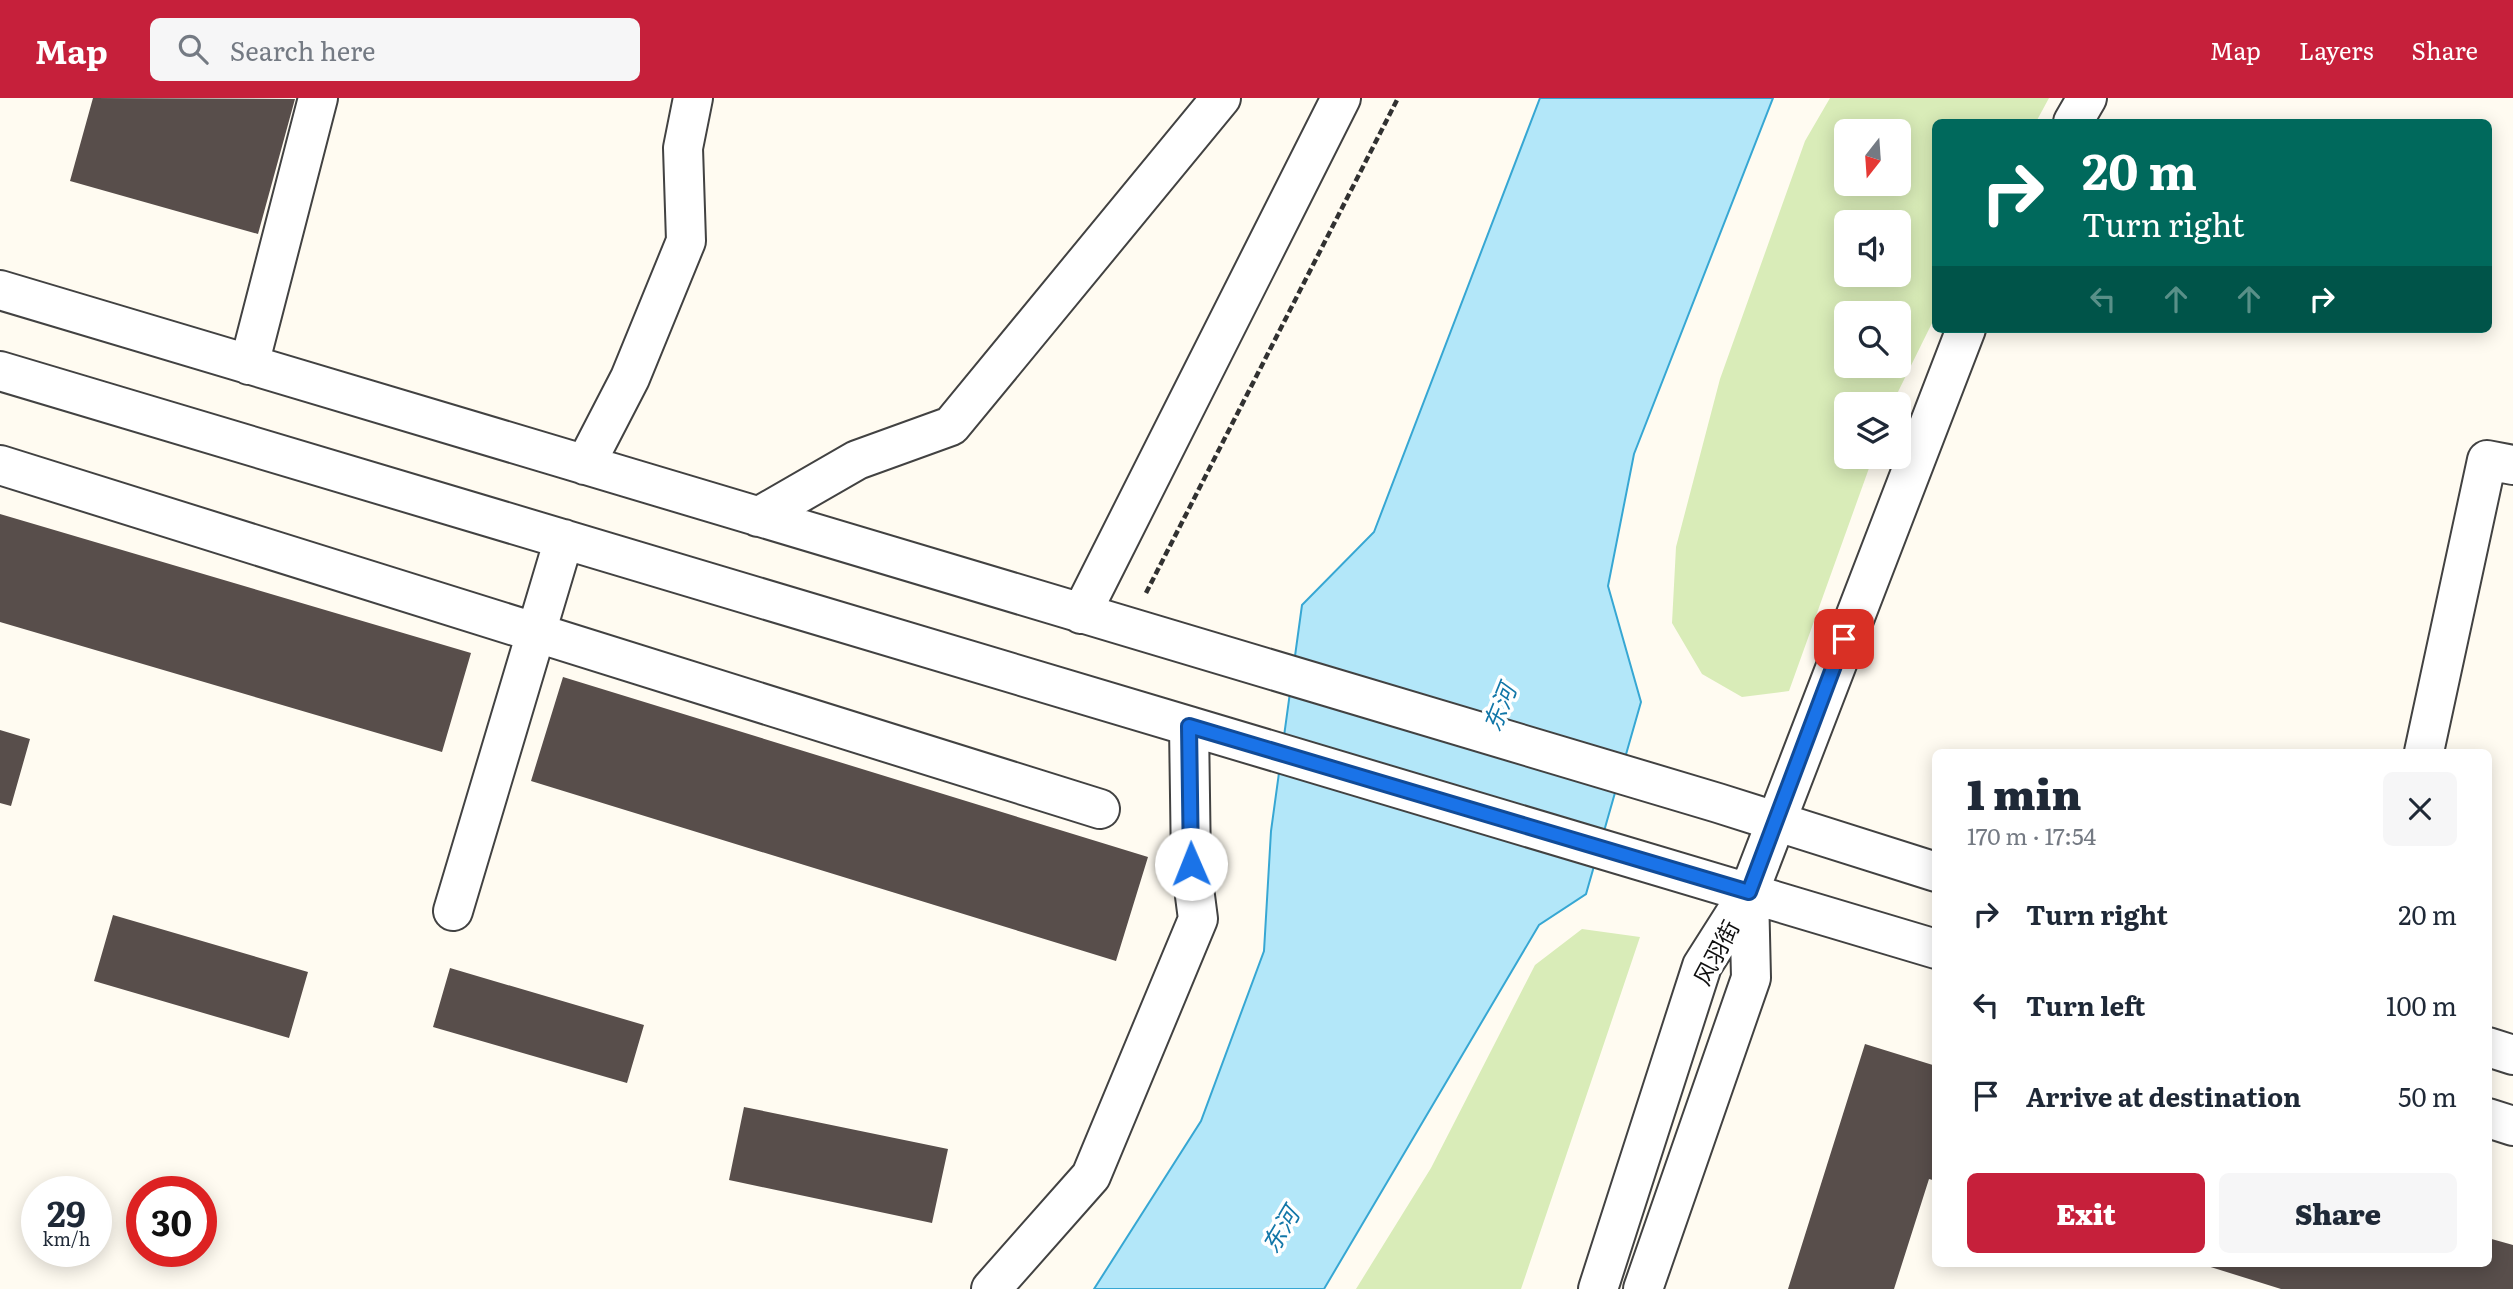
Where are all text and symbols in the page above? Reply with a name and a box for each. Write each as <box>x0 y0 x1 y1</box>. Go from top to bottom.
search box <box>150 18 640 81</box>
text: Map <box>35 25 108 74</box>
icon: search <box>174 30 212 68</box>
text: Search here <box>230 30 376 69</box>
text: Map <box>2210 32 2261 67</box>
text: Layers <box>2299 32 2373 67</box>
text: Share <box>2411 32 2478 67</box>
north arrow <box>1834 119 1911 196</box>
map controls <box>1834 119 1911 469</box>
text: 20 m <box>2082 132 2197 205</box>
icon: right <box>1967 147 2058 238</box>
text: Turn right <box>2082 199 2244 247</box>
button: sound <box>1834 210 1911 287</box>
icon: left <box>2084 280 2122 318</box>
icon: ahead <box>2157 280 2195 318</box>
icon: ahead <box>2230 280 2268 318</box>
icon: right <box>2303 280 2341 318</box>
button: search <box>1834 301 1911 378</box>
button: layers <box>1834 392 1911 469</box>
pin <box>1814 609 1874 669</box>
icon: arrive <box>1825 620 1863 658</box>
water label: 东河 <box>1473 674 1525 736</box>
text: 1 min <box>1967 761 2082 823</box>
button: close <box>2383 772 2457 846</box>
text: 170 m · 17:54 <box>1967 818 2096 852</box>
position arrow <box>1154 827 1228 901</box>
text: Turn right <box>2026 894 2168 933</box>
text: 20 m <box>2398 894 2457 933</box>
icon: right <box>1967 895 2005 933</box>
street label: 风羽街 <box>1684 914 1746 990</box>
text: Turn left <box>2026 985 2145 1024</box>
text: 100 m <box>2386 985 2457 1024</box>
icon: left <box>1967 986 2005 1024</box>
text: Arrive at destination <box>2026 1076 2301 1115</box>
text: 50 m <box>2398 1076 2457 1115</box>
icon: arrive <box>1967 1077 2005 1115</box>
button: Exit <box>1967 1173 2205 1253</box>
button: Share <box>2219 1173 2457 1253</box>
speed limit sign: 30 <box>126 1176 217 1267</box>
text: 29 <box>47 1186 86 1238</box>
water label: 东河 <box>1252 1196 1308 1259</box>
text: km/h <box>43 1225 90 1252</box>

